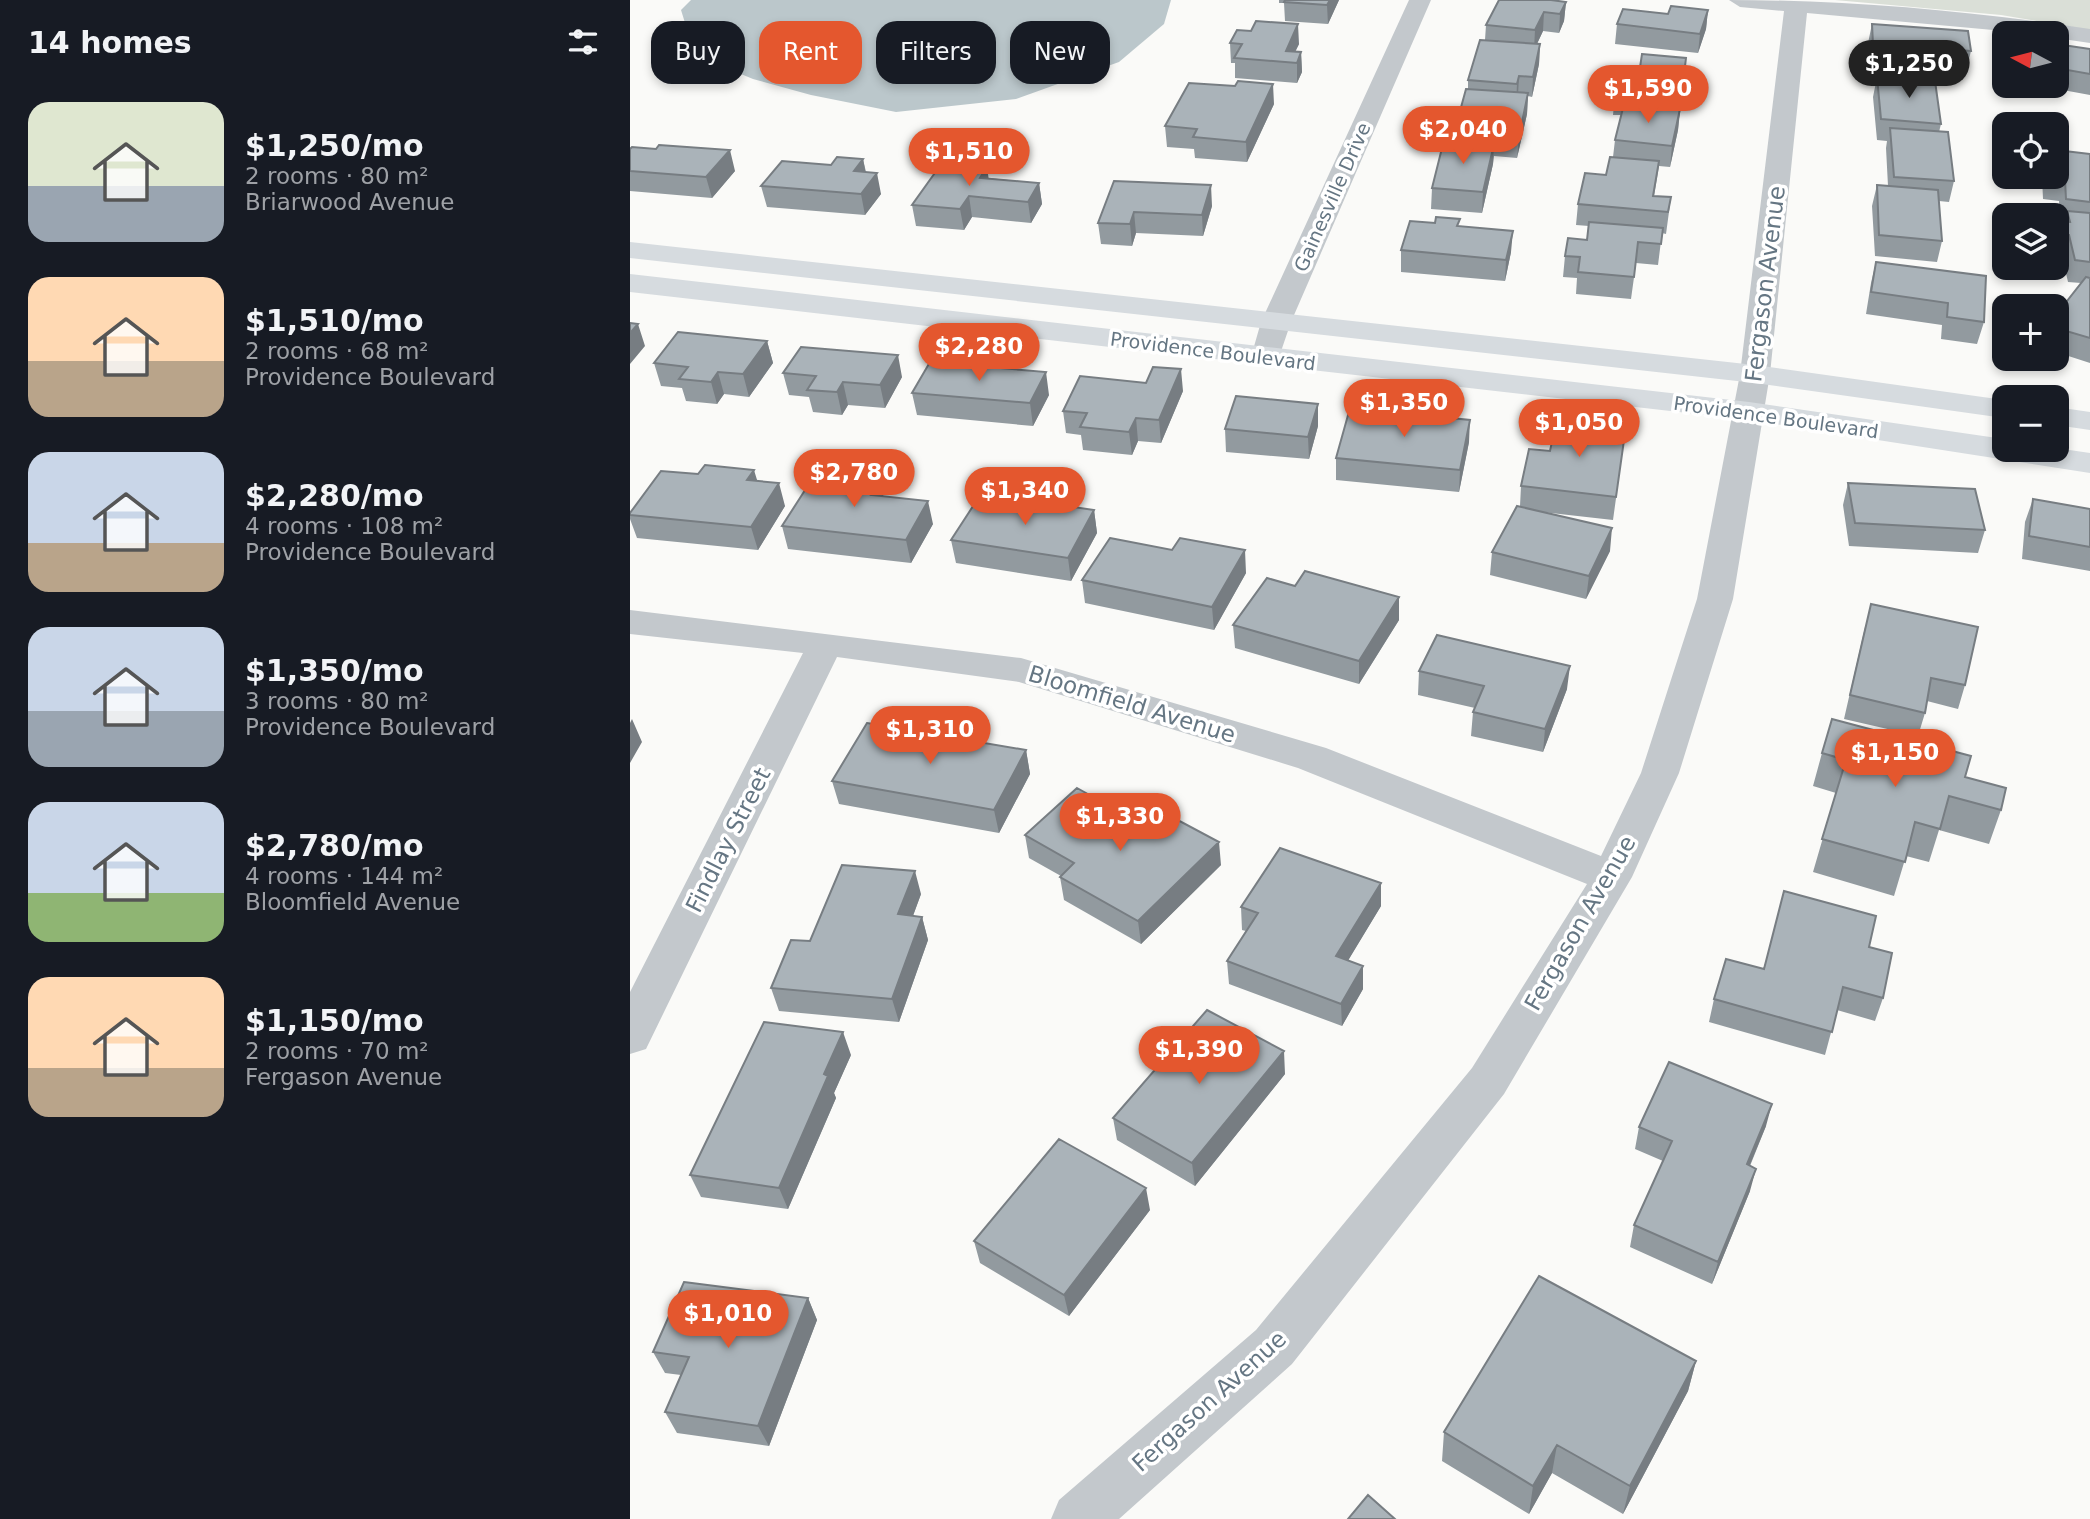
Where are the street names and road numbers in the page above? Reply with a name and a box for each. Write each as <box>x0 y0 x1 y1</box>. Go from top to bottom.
street label: Gainesville Drive <box>1289 119 1375 275</box>
street label: Fergason Avenue <box>1740 185 1790 383</box>
street label: Providence Boulevard <box>1109 327 1317 375</box>
street label: Providence Boulevard <box>1672 392 1880 442</box>
street label: Bloomfield Avenue <box>1025 660 1239 748</box>
street label: Findlay Street <box>680 764 776 916</box>
street label: Fergason Avenue <box>1519 831 1641 1015</box>
street label: Fergason Avenue <box>1127 1325 1291 1477</box>

